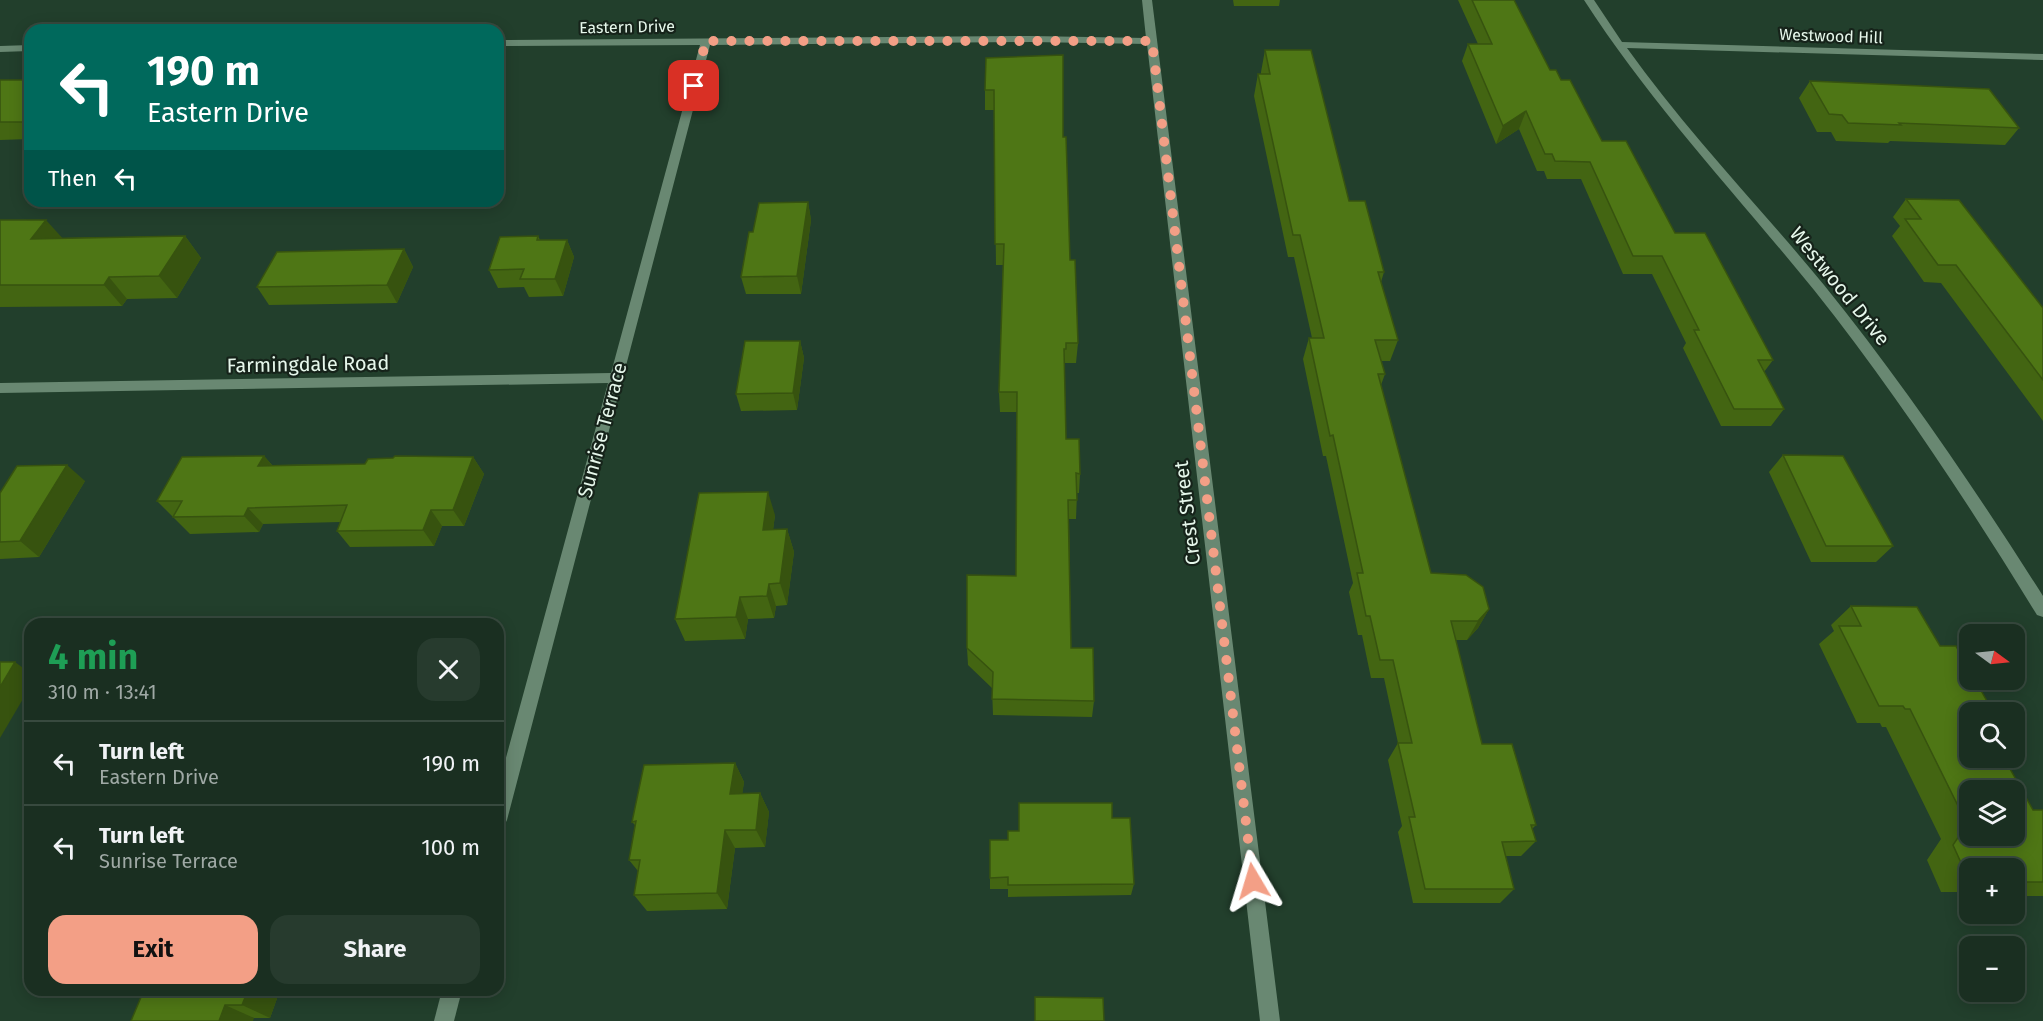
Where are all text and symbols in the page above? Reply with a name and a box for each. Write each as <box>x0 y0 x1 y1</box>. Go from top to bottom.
street label: Eastern Drive <box>579 17 675 37</box>
street label: Westwood Hill <box>1779 25 1883 47</box>
text: 190 m <box>147 46 260 96</box>
icon: left <box>48 48 126 126</box>
pin <box>668 60 719 111</box>
icon: arrive <box>677 69 710 102</box>
text: Eastern Drive <box>147 97 309 129</box>
icon: left <box>109 162 142 195</box>
text: Then <box>48 165 97 192</box>
street label: Westwood Drive <box>1785 222 1895 350</box>
street label: Farmingdale Road <box>227 351 389 377</box>
street label: Sunrise Terrace <box>572 360 632 500</box>
street label: Crest Street <box>1169 459 1205 567</box>
north arrow <box>1959 624 2025 690</box>
map controls <box>1959 624 2025 1002</box>
text: 4 min <box>48 635 138 679</box>
button: close <box>417 638 480 701</box>
text: 310 m · 13:41 <box>48 680 157 704</box>
button: search <box>1959 702 2025 768</box>
text: Turn left <box>99 738 184 765</box>
icon: left <box>48 747 81 780</box>
text: 190 m <box>422 750 480 777</box>
text: Eastern Drive <box>99 765 219 789</box>
button: layers <box>1959 780 2025 846</box>
text: Turn left <box>99 822 184 849</box>
icon: left <box>48 831 81 864</box>
text: 100 m <box>421 834 480 861</box>
text: Sunrise Terrace <box>99 849 238 873</box>
position arrow <box>1221 849 1285 913</box>
button: + <box>1959 858 2025 924</box>
button: Exit <box>48 915 258 984</box>
button: Share <box>270 915 480 984</box>
button: − <box>1959 936 2025 1002</box>

